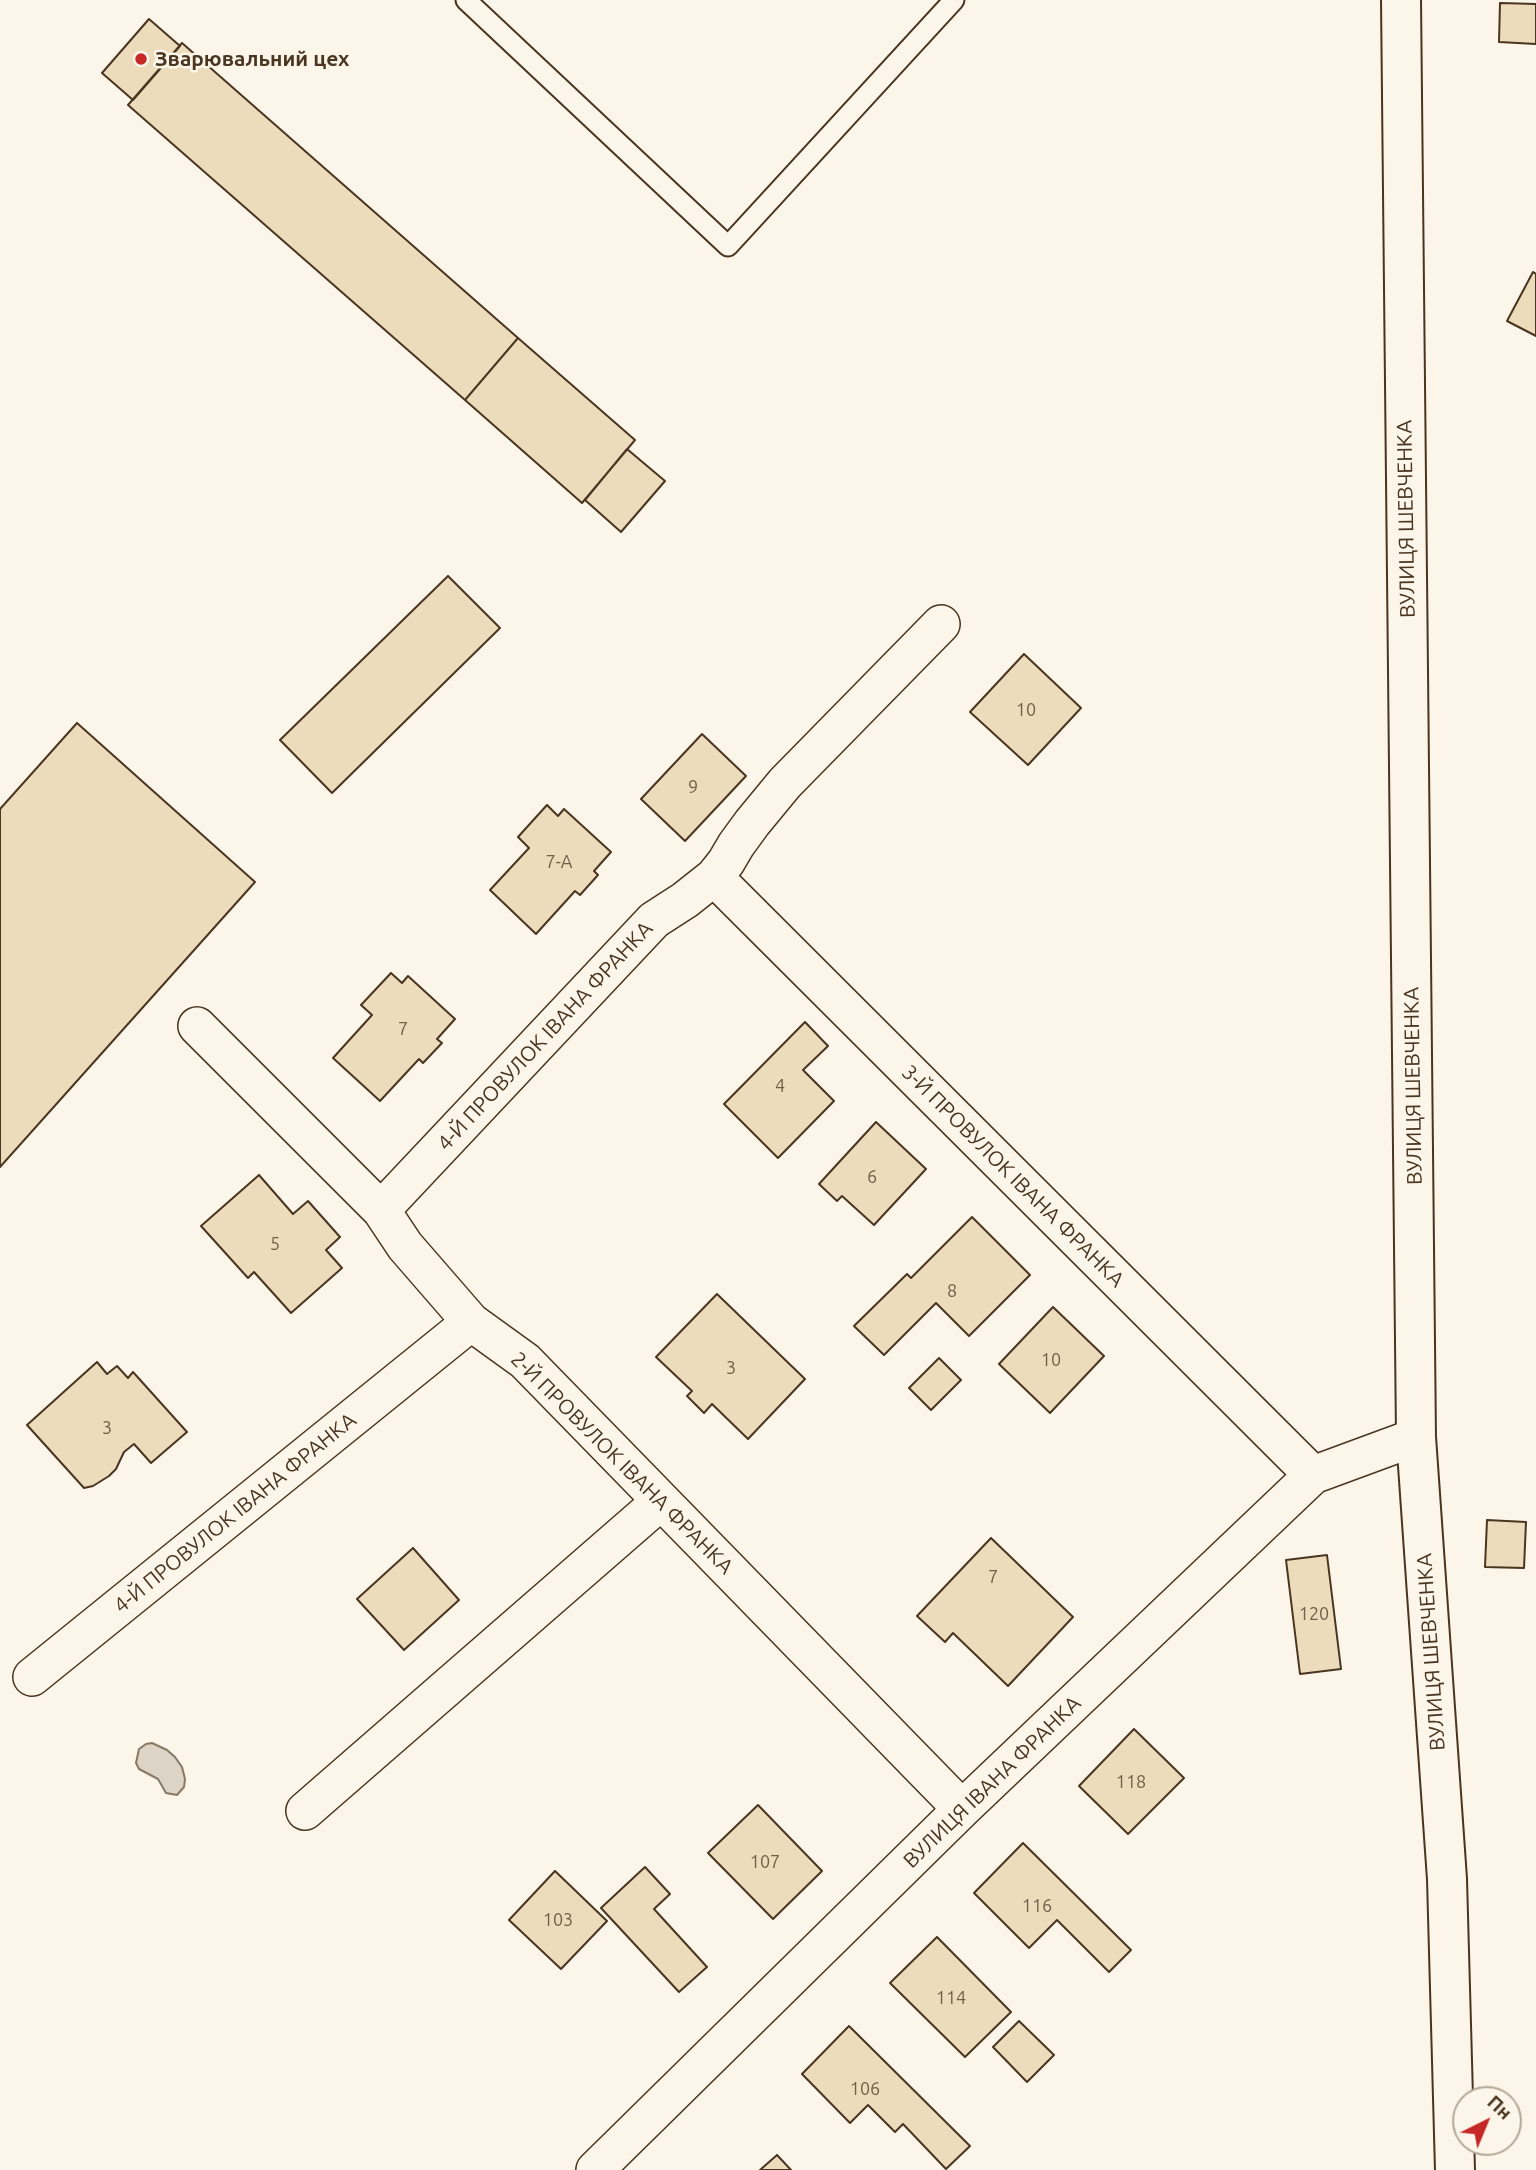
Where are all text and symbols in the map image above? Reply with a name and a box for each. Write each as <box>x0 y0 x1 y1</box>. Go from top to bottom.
place label: Зварювальний цех <box>155 46 349 72</box>
marker: Зварювальний цех <box>133 51 149 67</box>
street label: ВУЛИЦЯ ШЕВЧЕНКА <box>1392 420 1420 618</box>
house number: 10 <box>1016 699 1036 721</box>
house number: 9 <box>688 776 698 798</box>
house number: 7-А <box>545 851 573 873</box>
street label: 4-Й ПРОВУЛОК ІВАНА ФРАНКА <box>432 916 658 1156</box>
street label: ВУЛИЦЯ ШЕВЧЕНКА <box>1399 987 1427 1185</box>
house number: 7 <box>398 1018 408 1040</box>
street label: 3-Й ПРОВУЛОК ІВАНА ФРАНКА <box>897 1060 1129 1292</box>
house number: 4 <box>775 1075 785 1097</box>
house number: 6 <box>867 1166 877 1188</box>
house number: 5 <box>270 1233 280 1255</box>
house number: 8 <box>947 1280 957 1302</box>
street label: 2-Й ПРОВУЛОК ІВАНА ФРАНКА <box>506 1347 738 1579</box>
house number: 10 <box>1041 1349 1061 1371</box>
house number: 3 <box>726 1357 736 1379</box>
street label: 4-Й ПРОВУЛОК ІВАНА ФРАНКА <box>109 1408 361 1618</box>
house number: 3 <box>102 1417 112 1439</box>
street label: ВУЛИЦЯ ШЕВЧЕНКА <box>1412 1552 1450 1752</box>
house number: 7 <box>988 1566 998 1588</box>
house number: 120 <box>1299 1603 1329 1625</box>
street label: ВУЛИЦЯ ІВАНА ФРАНКА <box>898 1691 1086 1873</box>
house number: 118 <box>1116 1771 1146 1793</box>
house number: 107 <box>750 1851 780 1873</box>
house number: 116 <box>1022 1895 1052 1917</box>
house number: 103 <box>543 1909 573 1931</box>
house number: 114 <box>936 1987 966 2009</box>
house number: 106 <box>850 2078 880 2100</box>
north arrow <box>1452 2086 1522 2156</box>
text: Пн <box>1483 2091 1517 2124</box>

